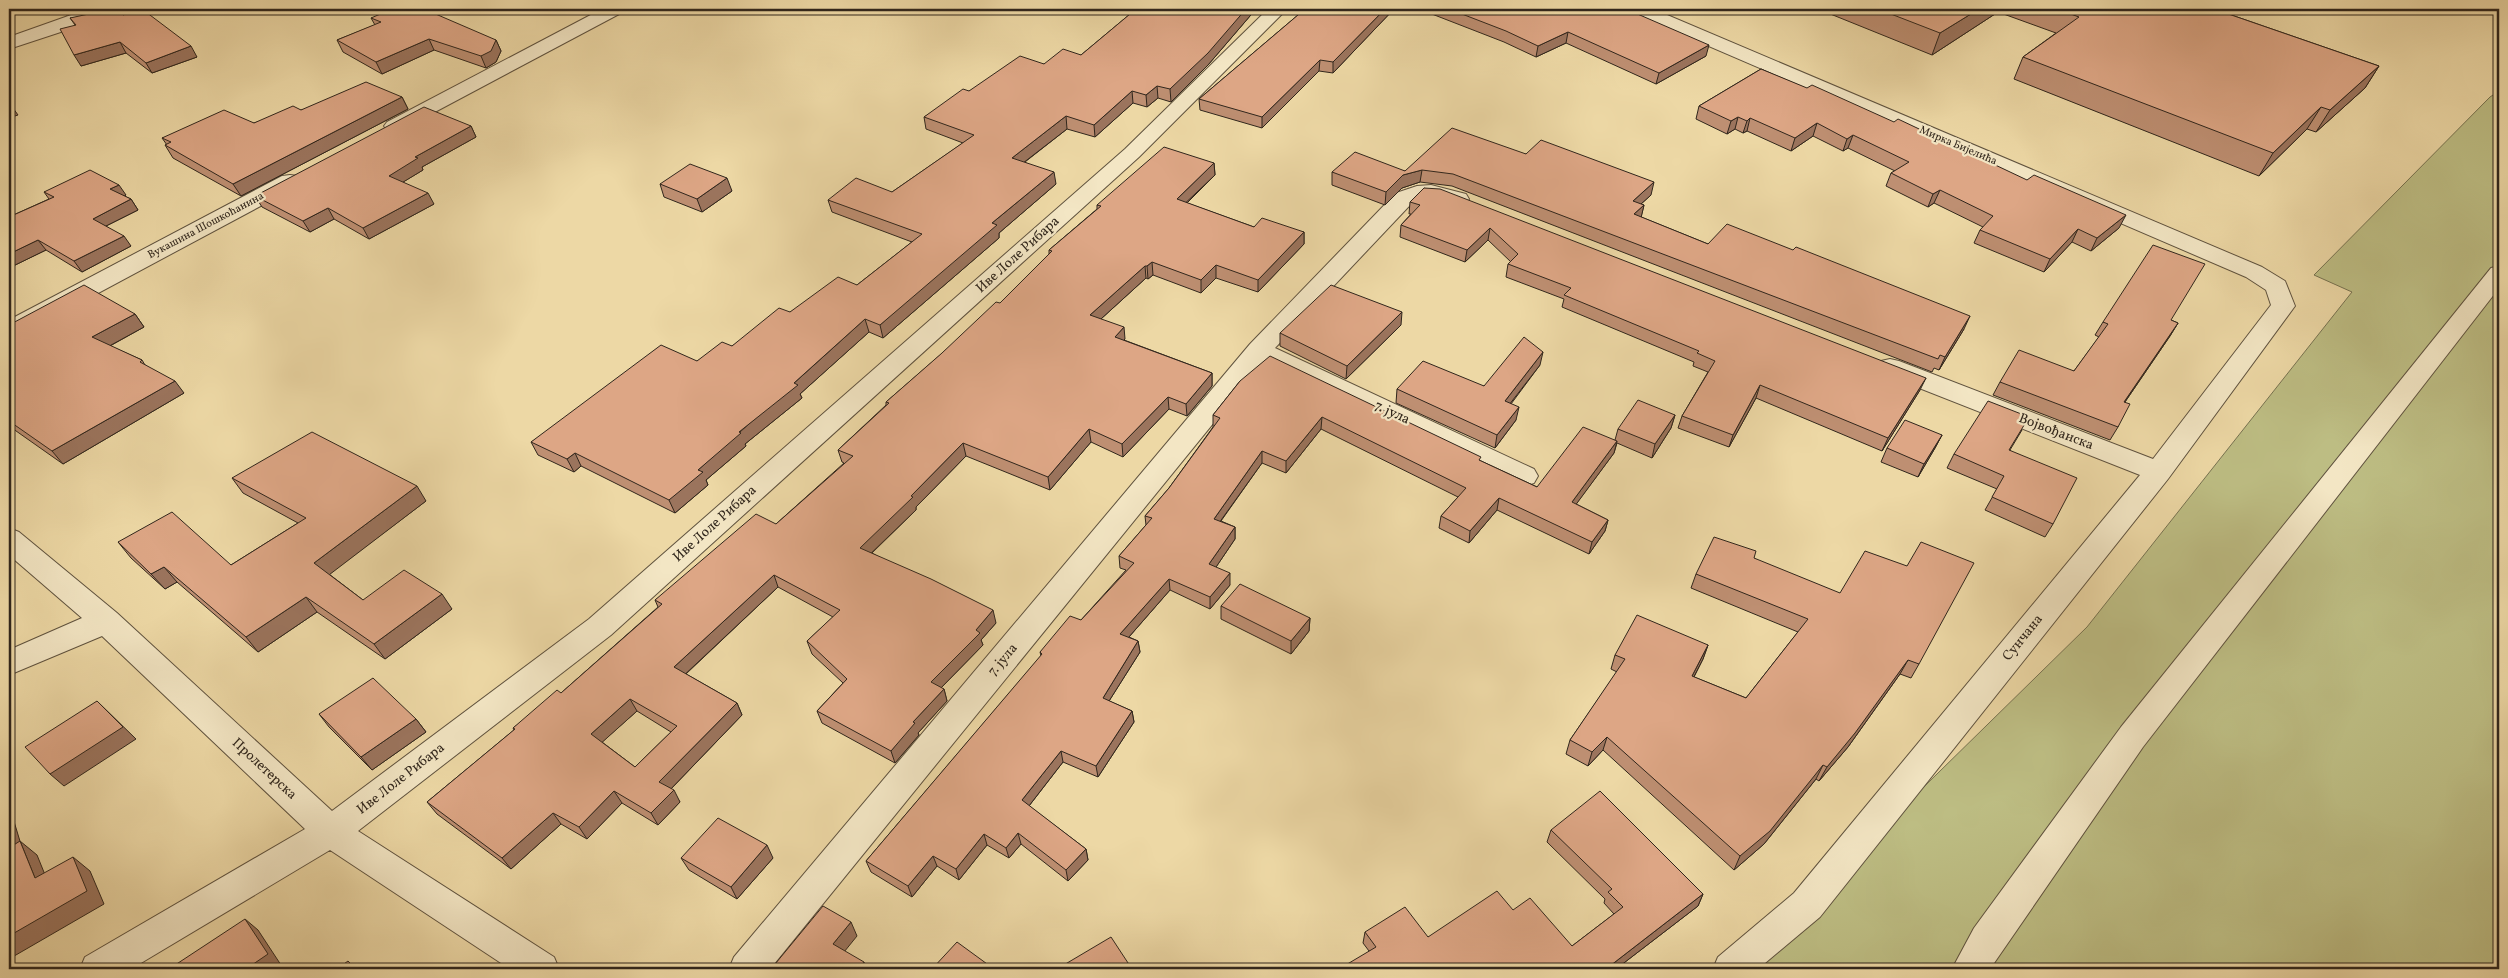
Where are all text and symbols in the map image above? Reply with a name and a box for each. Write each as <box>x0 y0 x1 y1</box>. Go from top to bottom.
street label: Мирка Бијелића <box>1917 123 2000 169</box>
street label: Вукашина Шошкоћанина <box>145 189 267 263</box>
street label: Иве Лоле Рибара <box>972 212 1064 298</box>
street label: 7. јула <box>1371 397 1413 429</box>
street label: Војвођанска <box>2016 409 2096 455</box>
street label: Иве Лоле Рибара <box>669 481 761 567</box>
street label: Сунчана <box>1998 611 2048 665</box>
street label: 7. јула <box>984 640 1022 680</box>
street label: Пролетерска <box>227 734 301 804</box>
street label: Иве Лоле Рибара <box>353 739 449 819</box>

